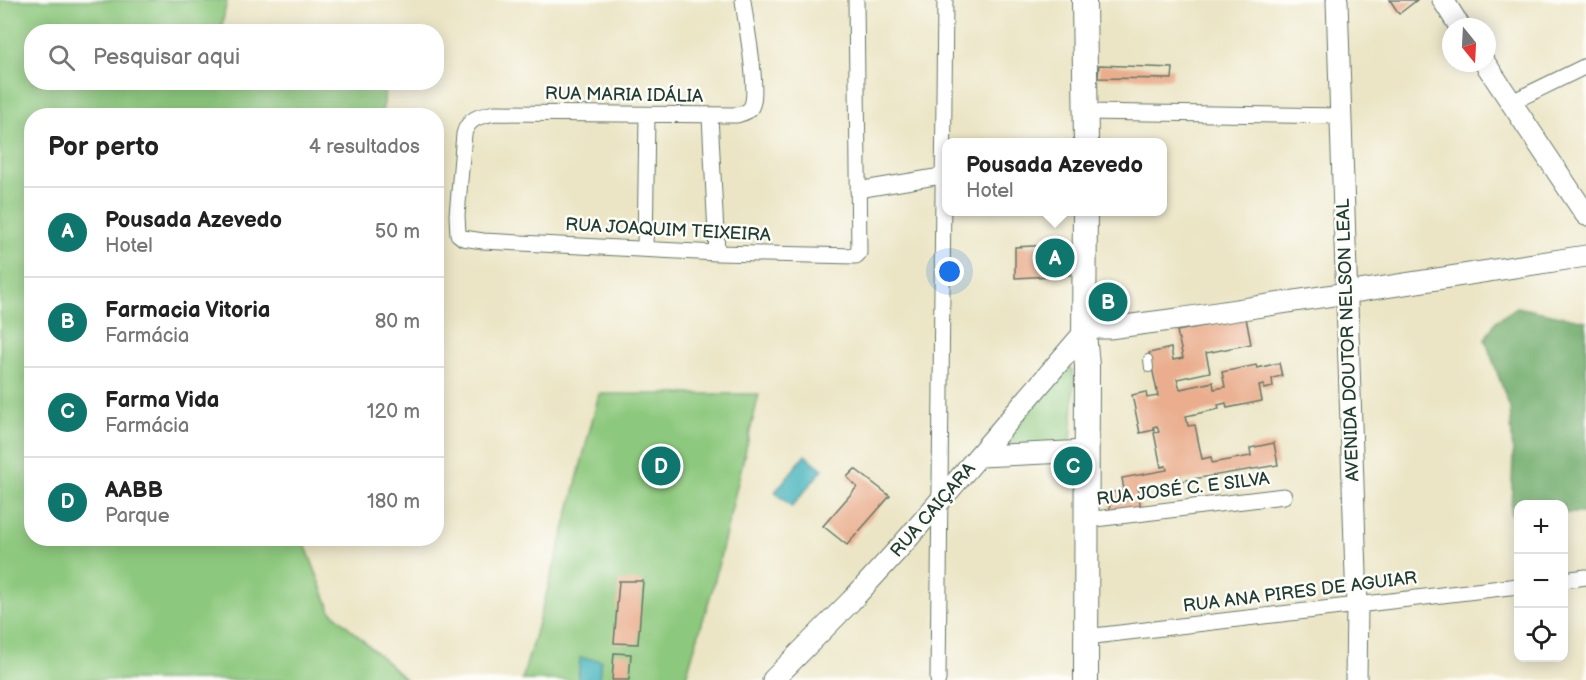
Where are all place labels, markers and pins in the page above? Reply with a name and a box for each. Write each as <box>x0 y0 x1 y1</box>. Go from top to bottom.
pin: A <box>1036 236 1074 280</box>
pin: B <box>1088 280 1128 324</box>
pin: D <box>642 444 680 488</box>
pin: C <box>1054 444 1092 488</box>

